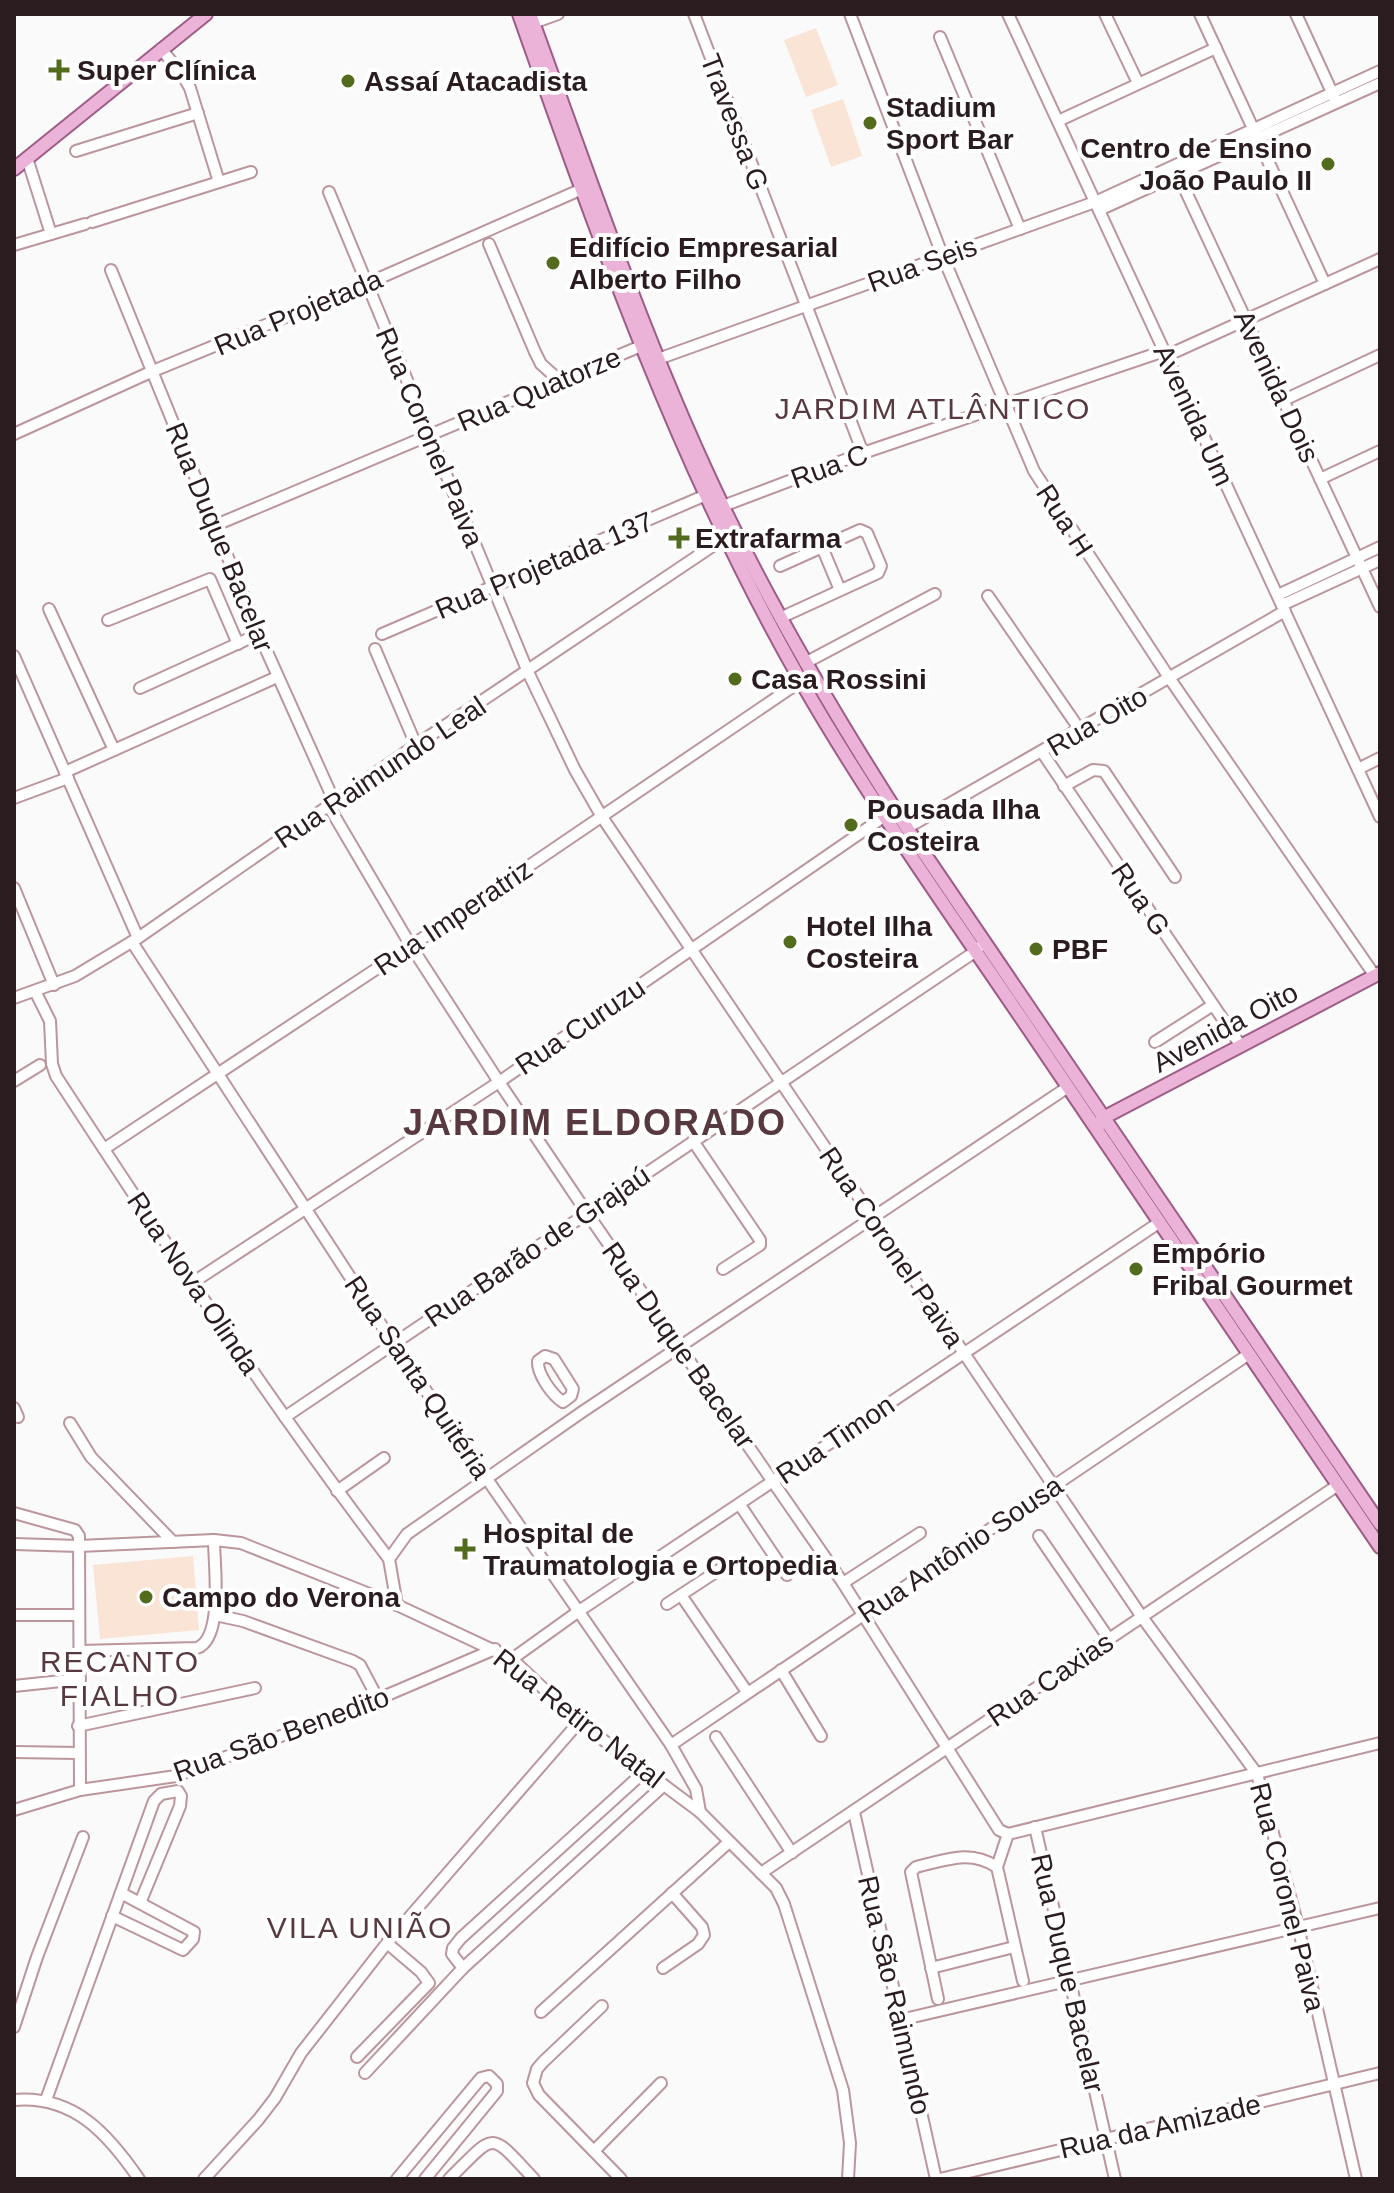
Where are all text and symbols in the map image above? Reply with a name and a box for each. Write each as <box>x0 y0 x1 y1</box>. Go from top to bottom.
street label: Travessa G <box>694 50 775 195</box>
place label: Super Clínica <box>77 55 256 86</box>
marker: Super Clínica <box>48 59 70 81</box>
place label: Assaí Atacadista <box>364 66 587 97</box>
marker: Assaí Atacadista <box>339 72 357 90</box>
place label: Stadium Sport Bar <box>886 92 1014 155</box>
marker: Stadium Sport Bar <box>861 114 879 132</box>
place label: Centro de Ensino João Paulo II <box>1080 133 1312 196</box>
marker: Centro de Ensino João Paulo II <box>1319 155 1337 173</box>
street label: Rua Seis <box>863 230 981 298</box>
place label: Edifício Empresarial Alberto Filho <box>569 232 838 295</box>
marker: Edifício Empresarial Alberto Filho <box>544 254 562 272</box>
street label: Rua Projetada <box>210 263 387 362</box>
street label: Avenida Dois <box>1228 305 1325 467</box>
street label: Rua Coronel Paiva <box>369 323 490 552</box>
street label: Avenida Um <box>1147 340 1240 491</box>
street label: Rua Quatorze <box>453 341 625 438</box>
district label: JARDIM ATLÂNTICO <box>775 392 1091 425</box>
street label: Rua Duque Bacelar <box>159 418 280 656</box>
street label: Rua C <box>787 438 872 495</box>
street label: Rua H <box>1030 479 1099 562</box>
street label: Rua Projetada 137 <box>431 506 658 625</box>
place label: Extrafarma <box>695 523 842 554</box>
marker: Extrafarma <box>670 529 688 547</box>
place label: Casa Rossini <box>751 664 927 695</box>
marker: Casa Rossini <box>726 670 744 688</box>
street label: Rua Oito <box>1042 680 1153 762</box>
street label: Rua Raimundo Leal <box>269 690 492 854</box>
place label: Pousada Ilha Costeira <box>867 794 1040 857</box>
marker: Pousada Ilha Costeira <box>842 816 860 834</box>
street label: Rua Imperatriz <box>368 853 538 982</box>
street label: Rua G <box>1105 857 1176 941</box>
place label: Hotel Ilha Costeira <box>806 911 932 974</box>
marker: Hotel Ilha Costeira <box>781 933 799 951</box>
place label: PBF <box>1052 934 1108 965</box>
marker: PBF <box>1027 940 1045 958</box>
street label: Rua Curuzu <box>510 972 651 1081</box>
street label: Avenida Oito <box>1147 976 1303 1079</box>
district label: JARDIM ELDORADO <box>403 1102 787 1143</box>
street label: Rua Coronel Paiva <box>813 1141 970 1354</box>
street label: Rua Barão de Grajaú <box>419 1160 656 1333</box>
street label: Rua Nova Olinda <box>121 1186 266 1381</box>
street label: Rua Duque Bacelar <box>596 1236 761 1454</box>
place label: Empório Fribal Gourmet <box>1152 1238 1353 1301</box>
marker: Empório Fribal Gourmet <box>1127 1260 1145 1278</box>
street label: Rua Santa Quitéria <box>338 1270 497 1485</box>
street label: Rua Timon <box>770 1389 900 1490</box>
street label: Rua Antônio Sousa <box>852 1469 1069 1629</box>
place label: Hospital de Traumatologia e Ortopedia <box>483 1518 838 1581</box>
marker: Hospital de Traumatologia e Ortopedia <box>454 1538 476 1560</box>
place label: Campo do Verona <box>162 1582 400 1613</box>
marker: Campo do Verona <box>137 1588 155 1606</box>
street label: Rua Caxias <box>982 1626 1119 1733</box>
street label: Rua Retiro Natal <box>488 1642 670 1794</box>
district label: RECANTO FIALHO <box>40 1645 200 1712</box>
street label: Rua São Benedito <box>169 1681 393 1788</box>
street label: Rua Coronel Paiva <box>1244 1779 1331 2015</box>
street label: Rua Duque Bacelar <box>1025 1851 1110 2096</box>
street label: Rua São Raimundo <box>852 1873 937 2118</box>
district label: VILA UNIÃO <box>267 1911 453 1944</box>
street label: Rua da Amizade <box>1057 2088 1264 2165</box>

